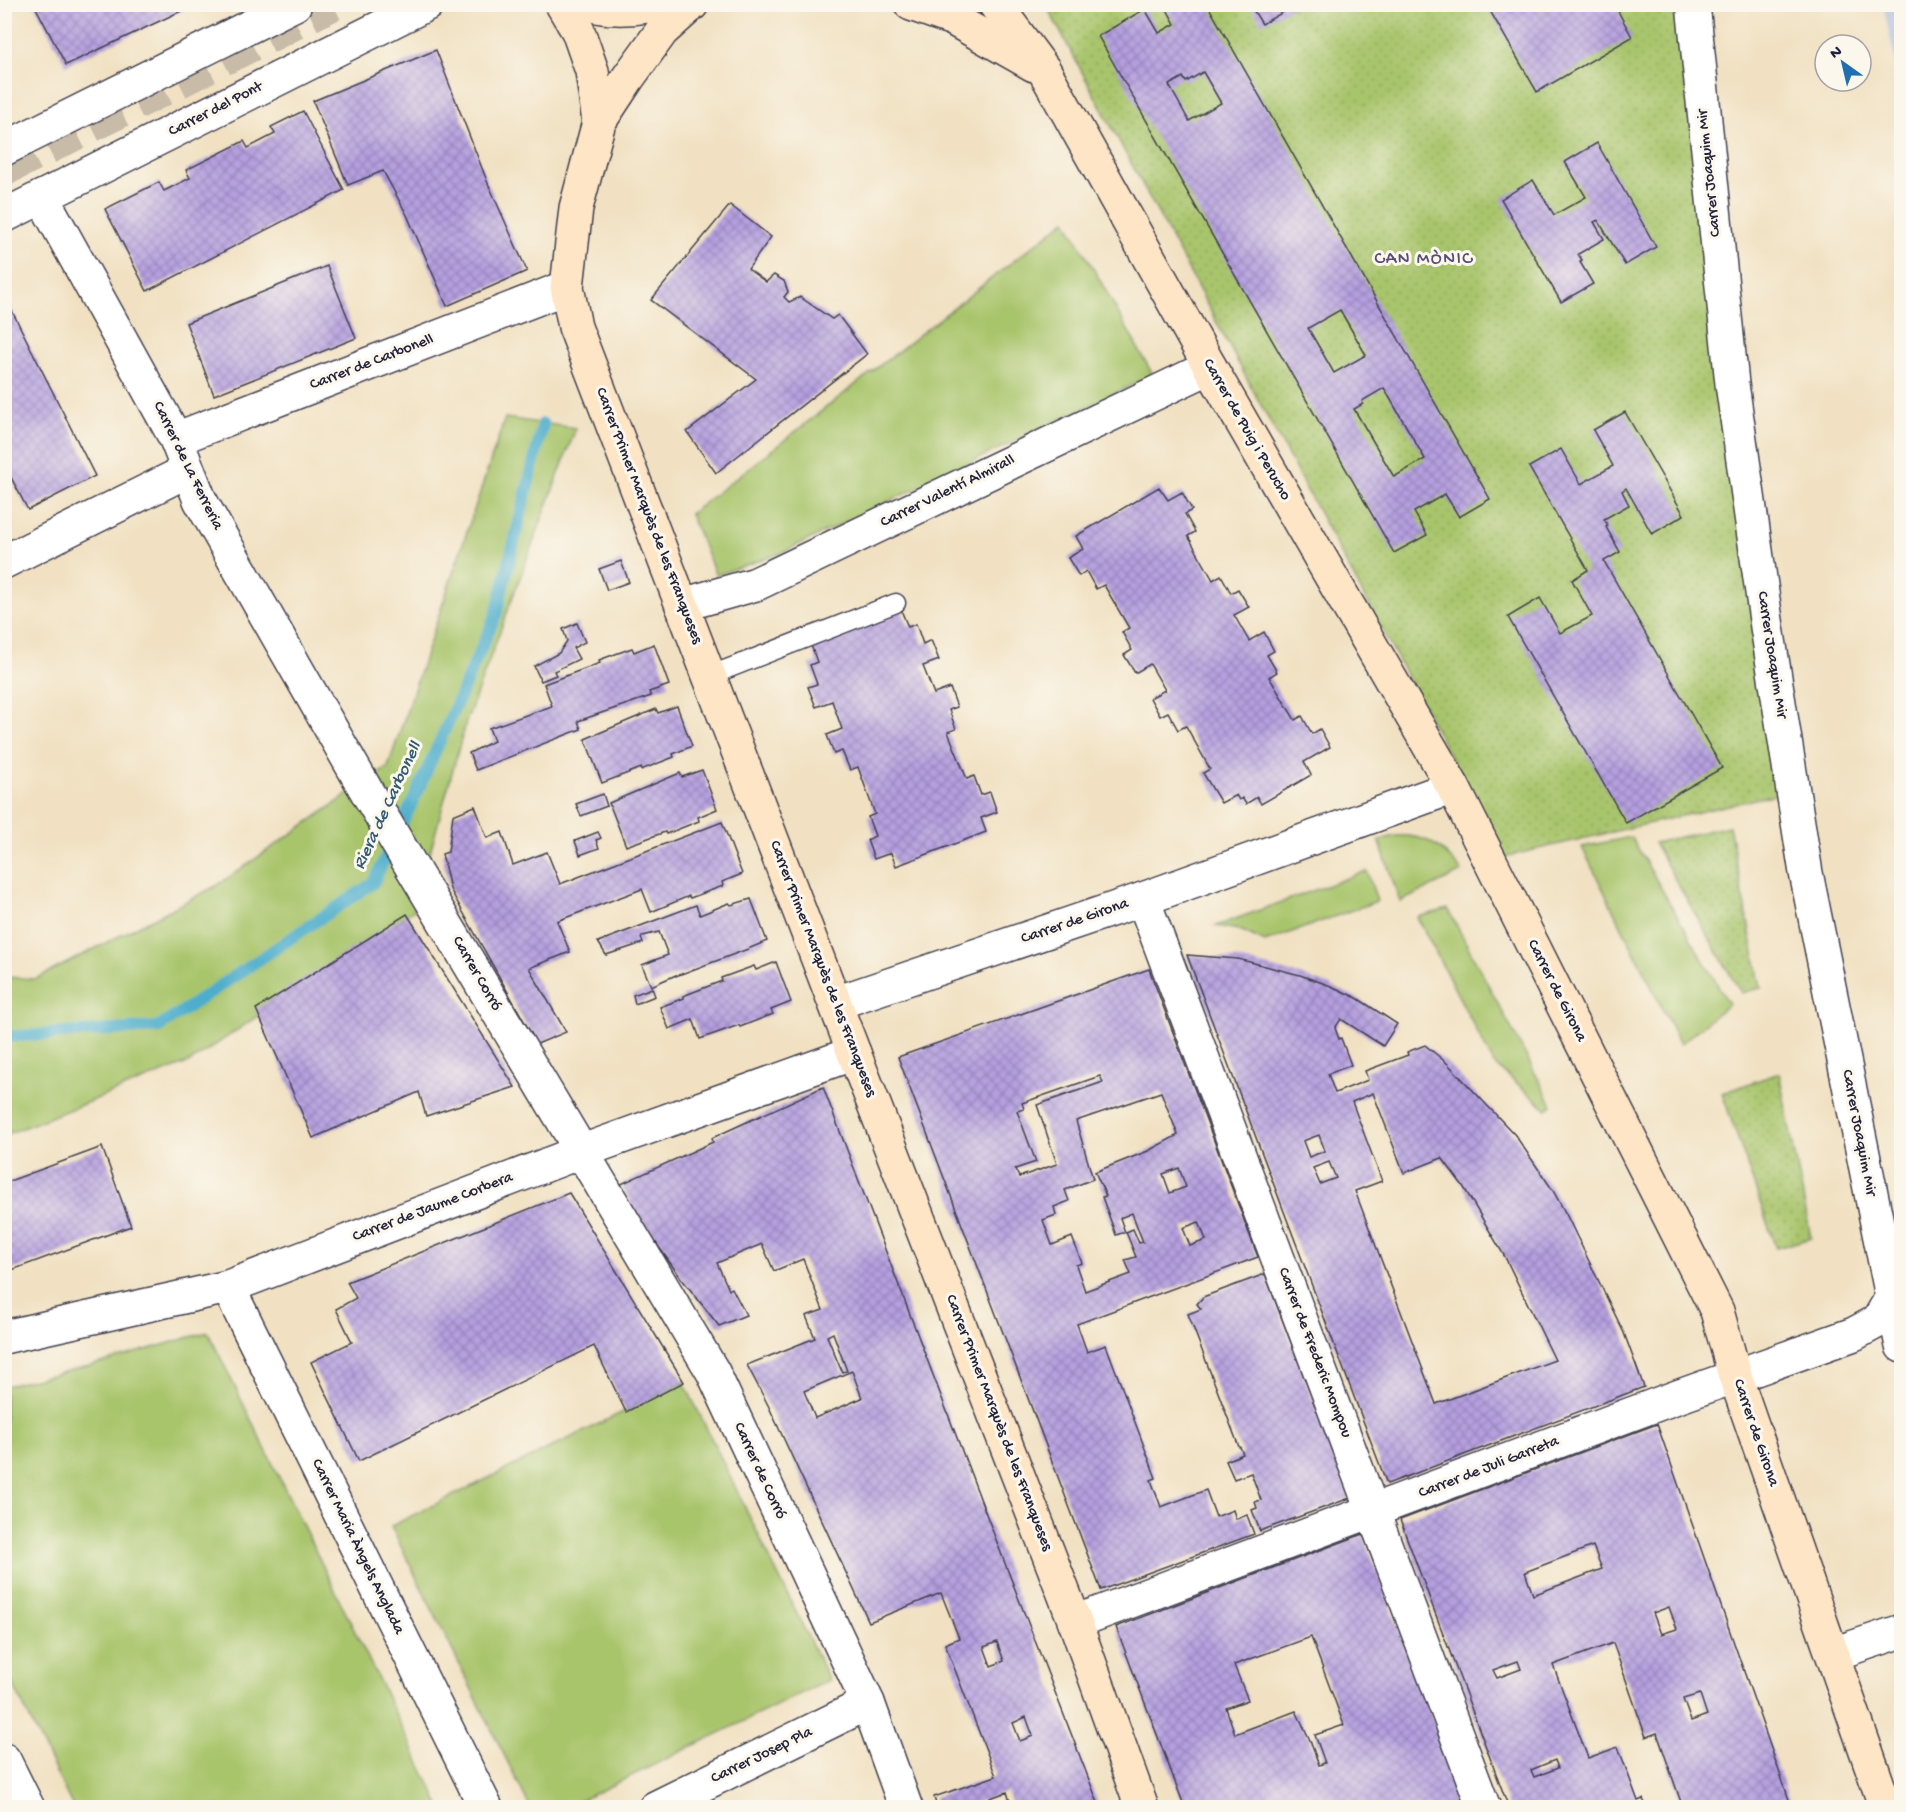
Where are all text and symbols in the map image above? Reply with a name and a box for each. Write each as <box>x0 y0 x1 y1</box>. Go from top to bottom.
north arrow <box>1813 33 1873 93</box>
text: N <box>1827 42 1847 64</box>
street label: Carrer del Pont <box>166 78 267 142</box>
street label: Carrer Joaquim Mir <box>1694 107 1726 238</box>
district label: CAN MÒNIC <box>1374 249 1474 270</box>
street label: Carrer de Carbonell <box>307 331 437 395</box>
street label: Carrer de Puig i Perucho <box>1198 356 1294 504</box>
street label: Carrer Primer Marquès de les Franqueses <box>590 385 706 648</box>
street label: Carrer de La Ferreria <box>148 399 227 534</box>
street label: Carrer Valentí Almirall <box>878 451 1018 533</box>
street label: Carrer Joaquim Mir <box>1752 590 1791 721</box>
water label: Riera de Carbonell <box>349 738 427 873</box>
street label: Carrer Primer Marquès de les Franqueses <box>764 838 880 1101</box>
street label: Carrer de Girona <box>1019 894 1132 949</box>
street label: Carrer Corró <box>447 933 505 1015</box>
street label: Carrer de Girona <box>1522 937 1590 1046</box>
street label: Carrer Joaquim Mir <box>1836 1068 1880 1199</box>
street label: Carrer de Jaume Corbera <box>350 1168 517 1247</box>
street label: Carrer de Frederic Mompou <box>1273 1265 1355 1441</box>
street label: Carrer Primer Marquès de les Franqueses <box>940 1292 1056 1555</box>
street label: Carrer de Girona <box>1728 1377 1783 1490</box>
street label: Carrer de Corró <box>728 1420 790 1522</box>
street label: Carrer de Juli Garreta <box>1416 1432 1563 1504</box>
street label: Carrer Maria Àngels Anglada <box>306 1456 409 1639</box>
street label: Carrer Josep Pla <box>708 1723 817 1789</box>

